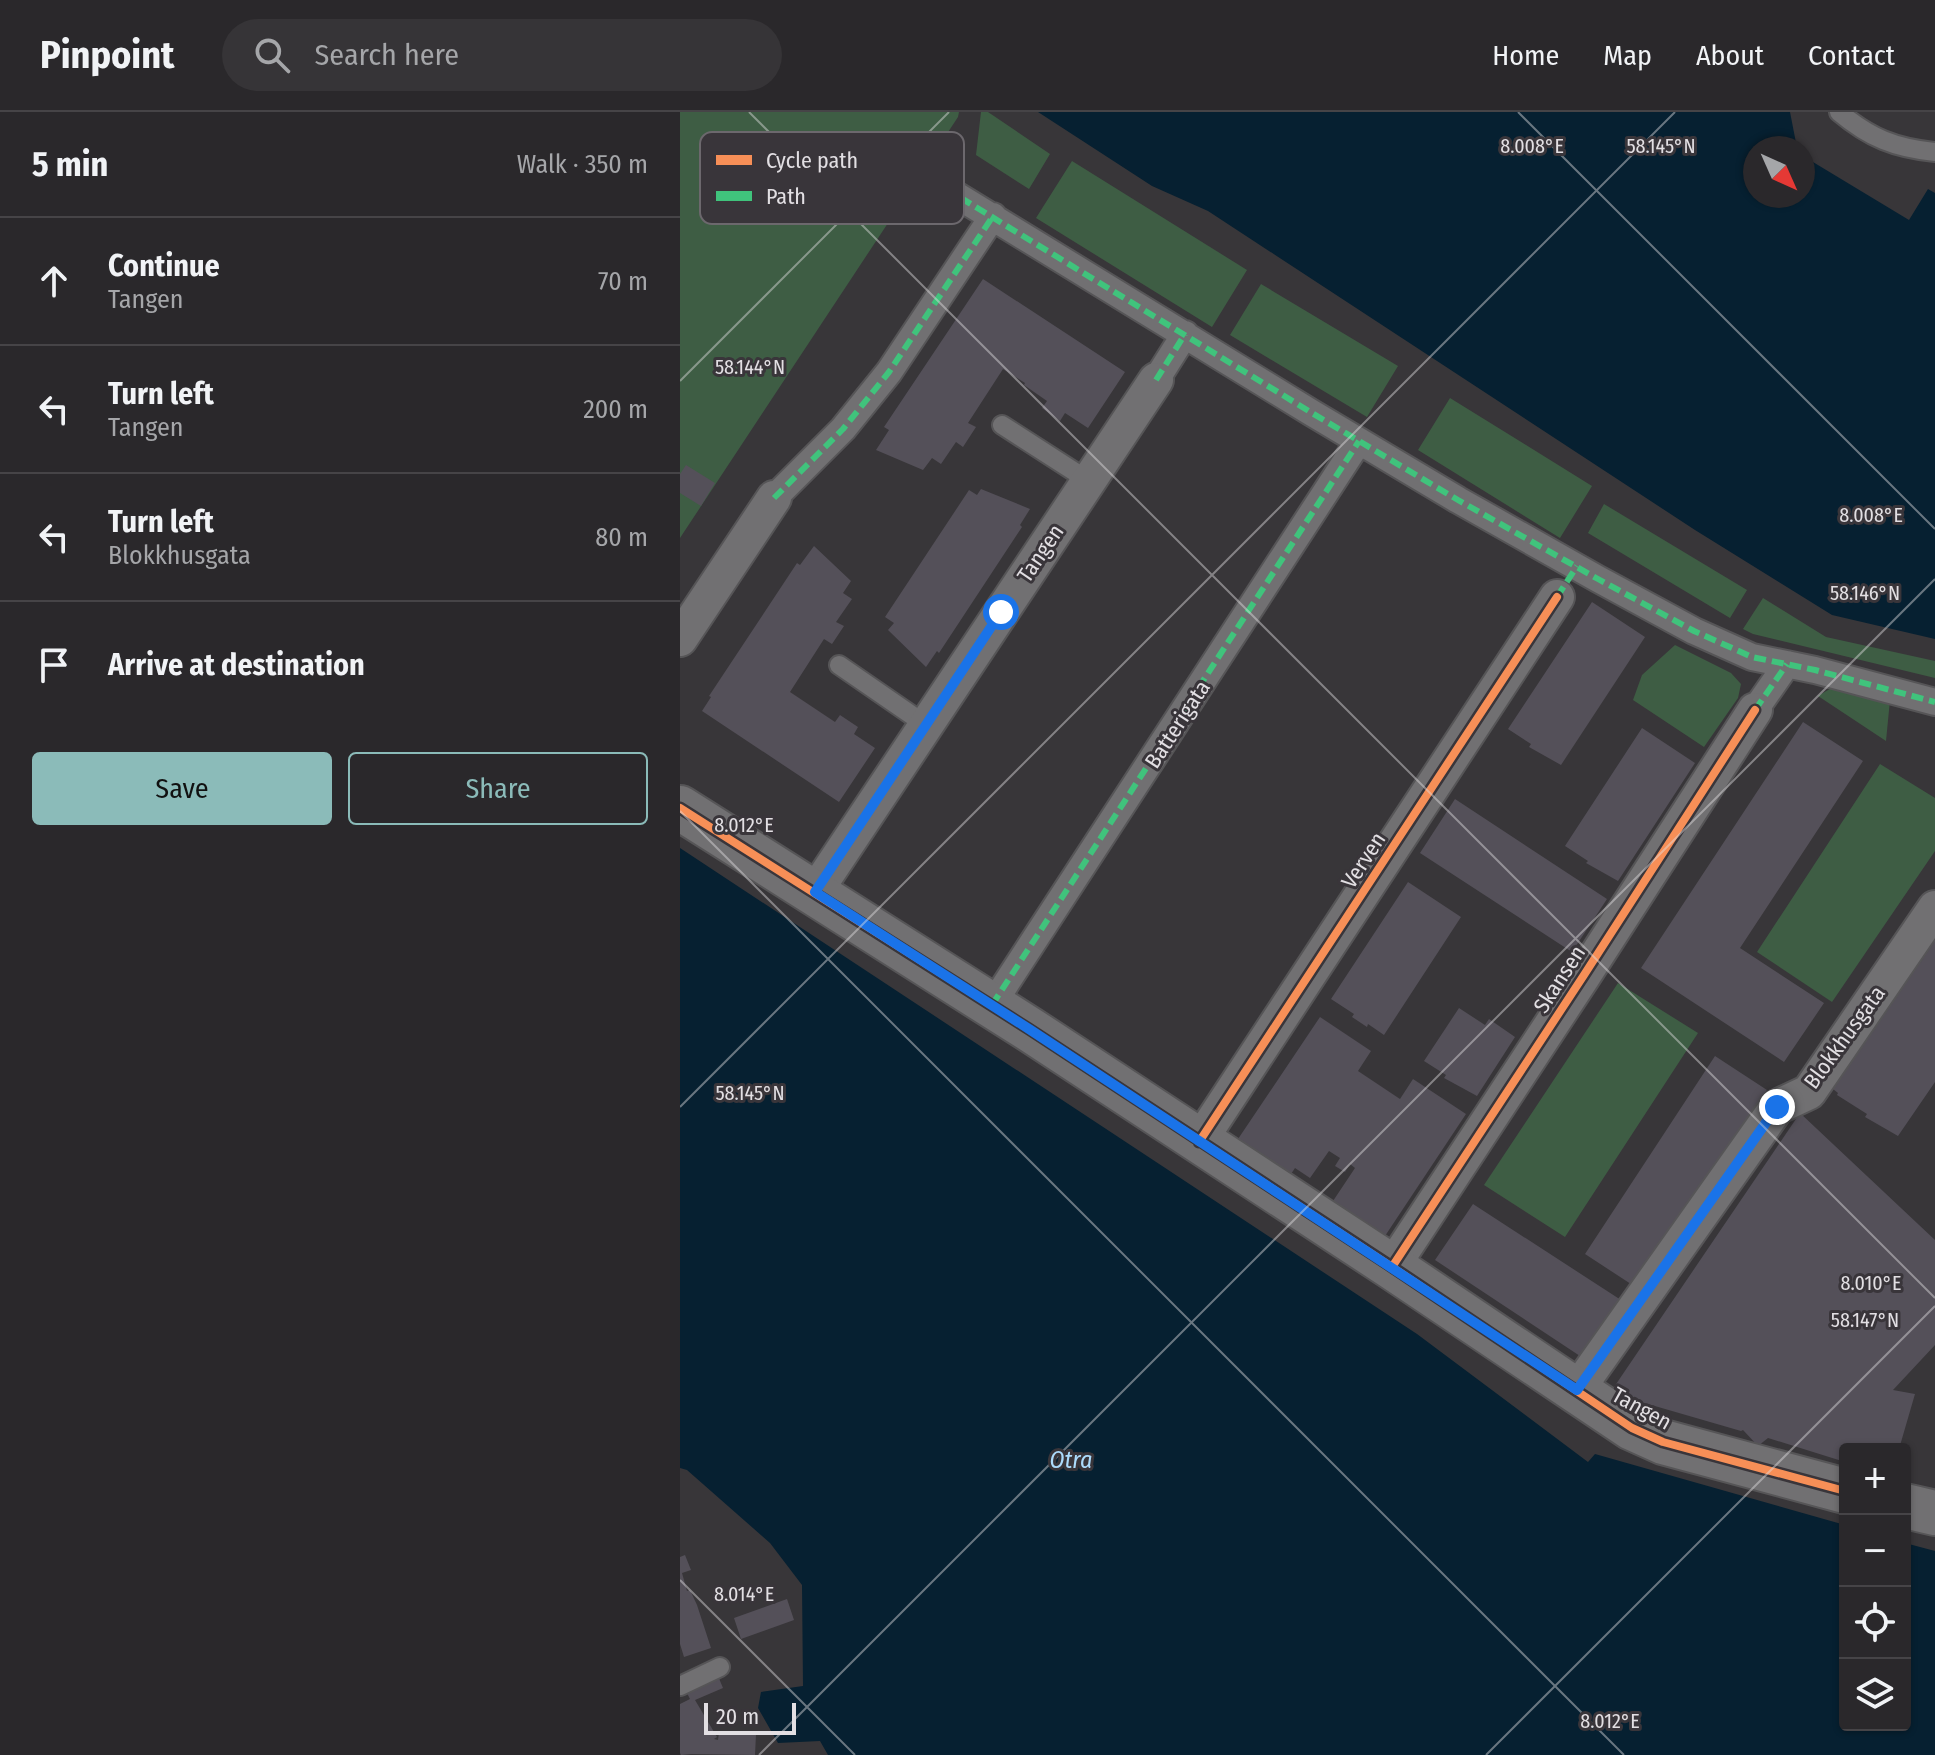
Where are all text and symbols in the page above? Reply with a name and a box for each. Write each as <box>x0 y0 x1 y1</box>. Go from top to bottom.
search box <box>222 19 782 91</box>
text: Pinpoint <box>40 32 174 78</box>
icon: search <box>250 33 294 77</box>
text: Search here <box>314 37 459 73</box>
text: Home <box>1492 39 1559 72</box>
text: Map <box>1603 39 1652 72</box>
text: About <box>1696 39 1764 72</box>
text: Contact <box>1808 39 1895 72</box>
legend <box>700 132 964 224</box>
text: 8.008°E <box>1500 134 1564 158</box>
text: 58.145°N <box>1626 134 1696 158</box>
north arrow <box>1743 136 1815 208</box>
text: 5 min <box>32 144 108 185</box>
text: Cycle path <box>766 147 858 174</box>
text: Walk · 350 m <box>517 149 648 180</box>
text: Path <box>766 183 806 210</box>
text: Continue <box>108 248 220 284</box>
icon: ahead <box>32 259 76 303</box>
text: 70 m <box>598 266 648 297</box>
text: Tangen <box>108 284 184 315</box>
text: 58.144°N <box>715 355 785 379</box>
text: Turn left <box>108 376 214 412</box>
icon: left <box>32 387 76 431</box>
text: 200 m <box>583 394 648 425</box>
text: Tangen <box>108 412 184 443</box>
text: 8.008°E <box>1839 503 1903 527</box>
text: Turn left <box>108 504 214 540</box>
icon: left <box>32 515 76 559</box>
street label: Tangen <box>1011 519 1069 587</box>
text: 80 m <box>595 522 648 553</box>
text: Blokkhusgata <box>108 540 251 571</box>
text: 58.146°N <box>1830 581 1900 605</box>
route start <box>983 594 1019 630</box>
icon: arrive <box>32 643 76 687</box>
text: Arrive at destination <box>108 647 365 683</box>
street label: Batterigata <box>1139 675 1216 773</box>
button: Save <box>32 752 332 825</box>
button: Share <box>348 752 648 825</box>
text: 8.012°E <box>714 813 774 837</box>
street label: Verven <box>1335 827 1391 893</box>
street label: Skansen <box>1528 940 1591 1018</box>
street label: Blokkhusgata <box>1798 980 1891 1094</box>
text: 58.145°N <box>715 1081 785 1105</box>
route end <box>1759 1089 1795 1125</box>
text: 8.010°E <box>1841 1271 1901 1295</box>
text: 58.147°N <box>1831 1308 1899 1332</box>
street label: Tangen <box>1607 1381 1676 1436</box>
map controls <box>1839 1443 1911 1731</box>
button: + <box>1839 1443 1911 1515</box>
water label: Otra <box>1050 1446 1092 1474</box>
button: − <box>1839 1515 1911 1587</box>
text: 8.014°E <box>714 1582 774 1606</box>
button: locate <box>1839 1587 1911 1659</box>
button: layers <box>1839 1659 1911 1731</box>
scale bar <box>704 1699 796 1735</box>
text: 20 m <box>716 1703 759 1730</box>
text: 8.012°E <box>1580 1709 1640 1733</box>

